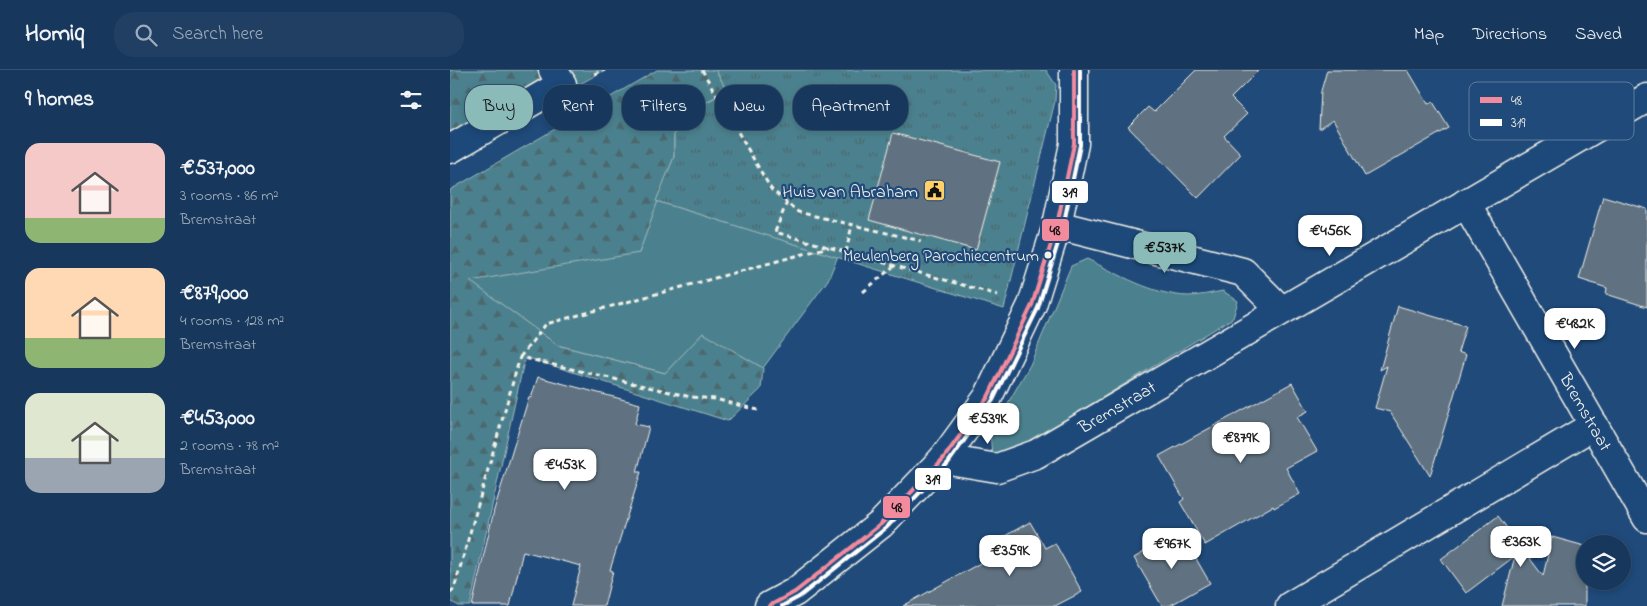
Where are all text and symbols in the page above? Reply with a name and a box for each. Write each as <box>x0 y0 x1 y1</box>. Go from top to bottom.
search box <box>114 12 464 57</box>
text: Homiq <box>25 17 84 52</box>
icon: search <box>132 21 160 49</box>
text: Search here <box>172 21 263 48</box>
text: Map <box>1414 22 1444 48</box>
text: Directions <box>1472 22 1547 48</box>
text: Saved <box>1575 22 1622 48</box>
legend <box>1469 82 1634 140</box>
text: 9 homes <box>25 85 94 115</box>
chip: Buy <box>465 85 533 130</box>
chip: Rent <box>543 85 612 130</box>
chip: Filters <box>622 85 705 130</box>
chip: New <box>715 85 783 130</box>
chip: Apartment <box>793 85 908 130</box>
icon: filters <box>397 86 425 114</box>
text: 48 <box>1511 91 1522 112</box>
text: 319 <box>1511 113 1526 134</box>
text: €537,000 <box>180 154 255 184</box>
icon: home <box>65 163 125 223</box>
public building icon: Huis van Abraham <box>922 179 946 203</box>
place label: Huis van Abraham <box>782 180 918 206</box>
line badge: 319 <box>1051 180 1089 204</box>
text: 319 <box>1062 183 1078 204</box>
text: 3 rooms · 86 m² <box>180 184 278 208</box>
text: Bremstraat <box>180 208 256 232</box>
pin: €456K <box>1295 214 1365 257</box>
line badge: 48 <box>1041 218 1070 242</box>
text: €456K <box>1309 219 1351 243</box>
text: 48 <box>1048 221 1061 242</box>
pin: €537K <box>1130 232 1200 274</box>
text: €537K <box>1144 236 1186 260</box>
place label: Meulenberg Parochiecentrum <box>843 244 1039 271</box>
marker: Meulenberg Parochiecentrum <box>1043 250 1053 260</box>
text: €879,000 <box>180 279 248 309</box>
icon: home <box>65 288 125 348</box>
pin: €482K <box>1540 308 1610 350</box>
text: 4 rooms · 128 m² <box>180 309 284 333</box>
text: €482K <box>1555 312 1595 336</box>
text: Bremstraat <box>180 333 256 357</box>
street label: Bremstraat <box>1551 368 1617 457</box>
street label: Bremstraat <box>1073 376 1162 442</box>
pin: €539K <box>953 402 1023 445</box>
text: €453,000 <box>180 404 255 434</box>
text: €539K <box>968 407 1008 431</box>
icon: home <box>65 413 125 473</box>
pin: €879K <box>1206 422 1276 464</box>
text: €879K <box>1223 426 1259 450</box>
text: 2 rooms · 78 m² <box>180 434 279 458</box>
pin: €453K <box>530 448 600 491</box>
text: €453K <box>544 453 586 477</box>
text: Bremstraat <box>180 458 256 482</box>
line badge: 319 <box>914 467 952 491</box>
text: 319 <box>925 470 941 491</box>
line badge: 48 <box>882 495 911 519</box>
text: 48 <box>890 498 903 519</box>
pin: €363K <box>1486 526 1556 568</box>
pin: €967K <box>1137 528 1207 570</box>
text: €363K <box>1501 530 1541 554</box>
text: €967K <box>1153 532 1191 556</box>
pin: €359K <box>975 534 1045 577</box>
map controls <box>1576 535 1631 590</box>
button: layers <box>1576 535 1631 590</box>
text: €359K <box>990 539 1030 563</box>

